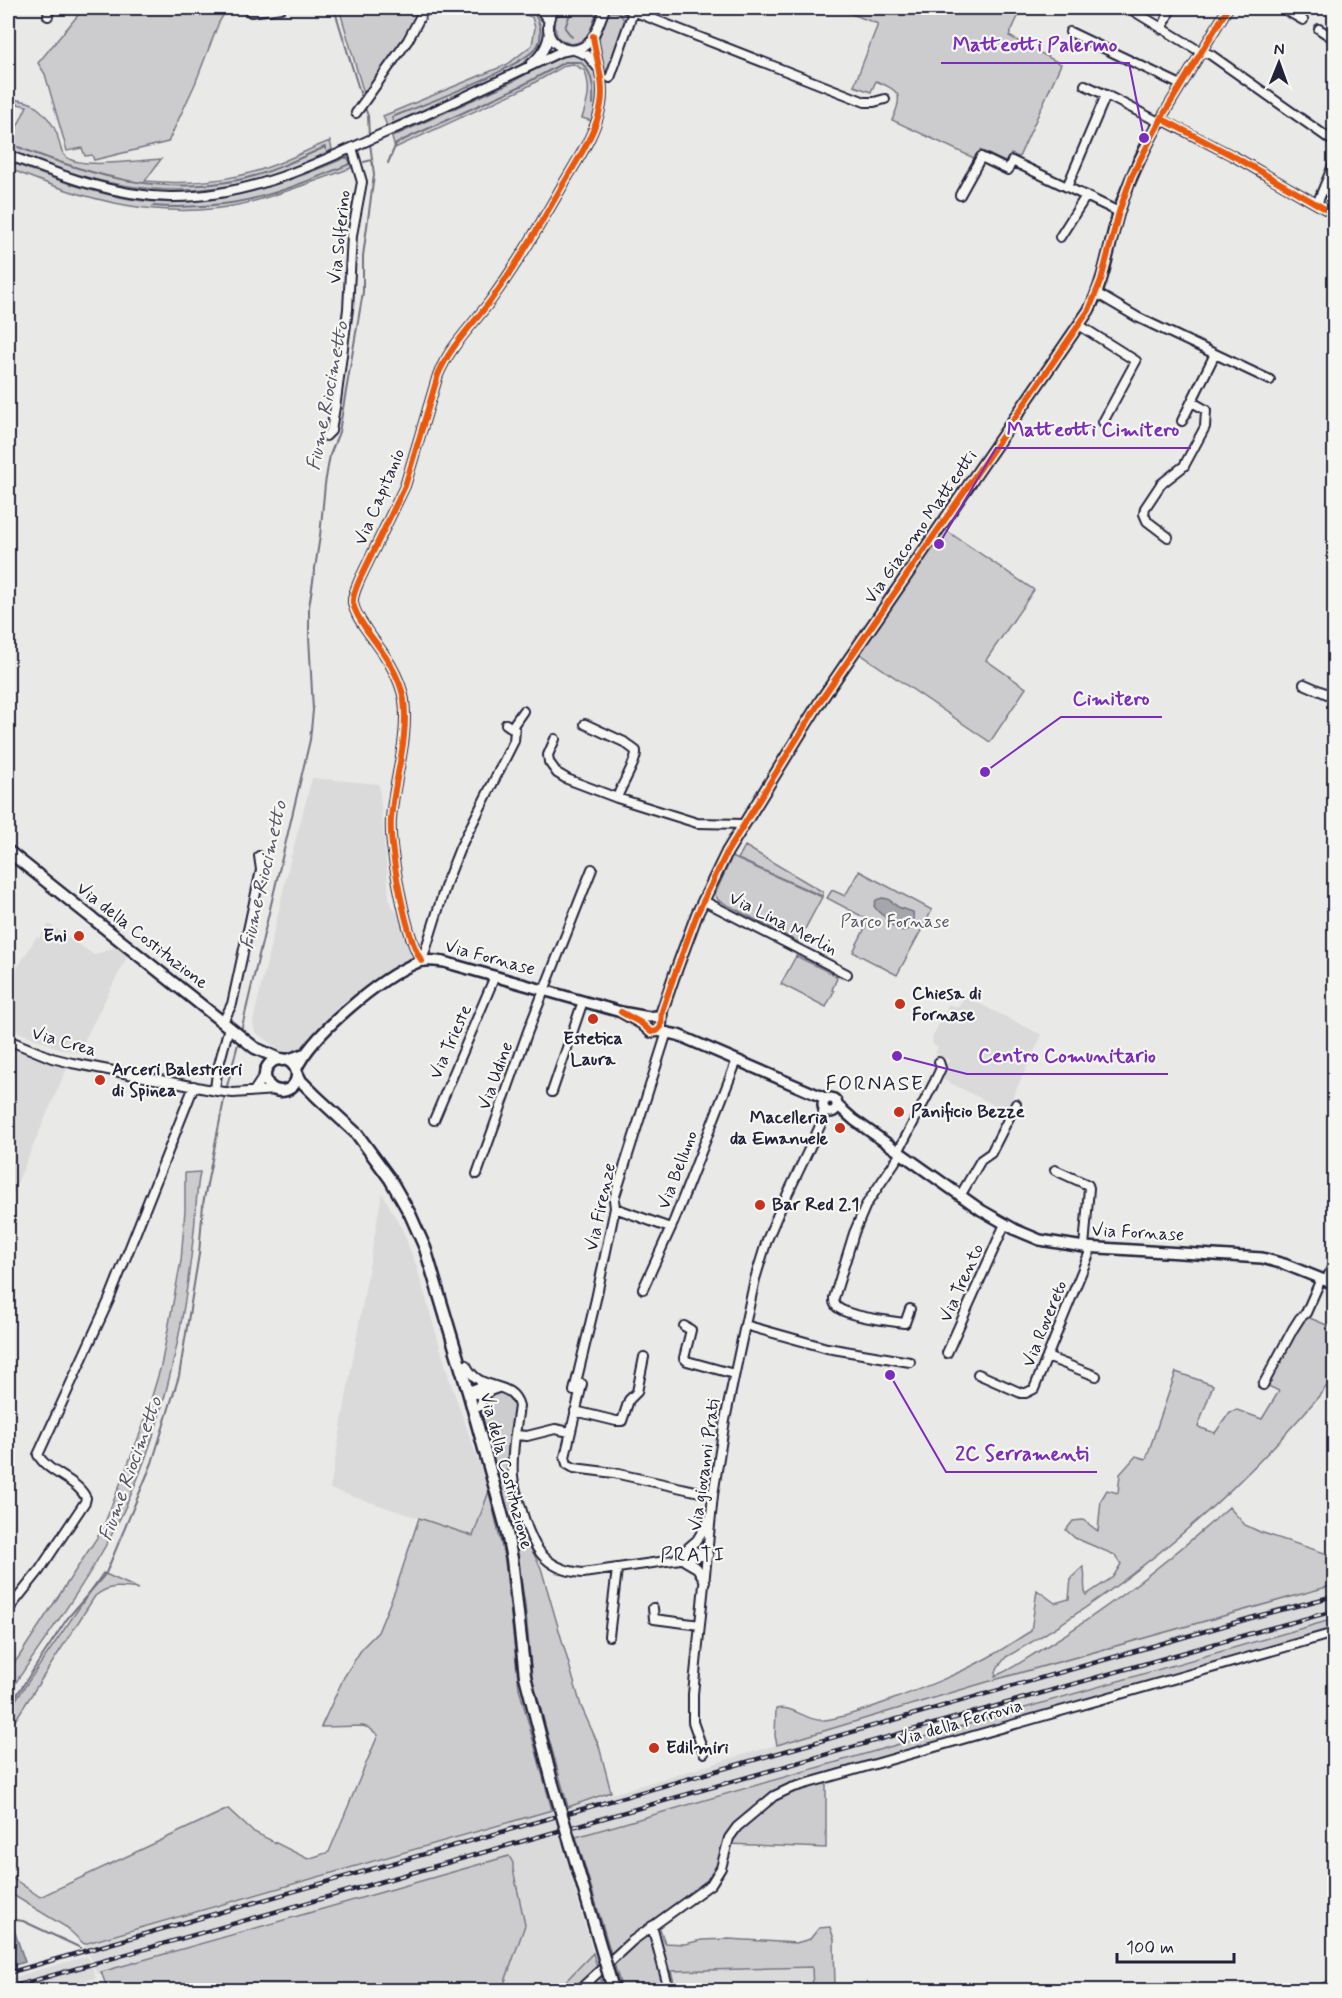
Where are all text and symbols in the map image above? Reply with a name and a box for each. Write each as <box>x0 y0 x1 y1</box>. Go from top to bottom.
callout: Matteotti Palermo <box>941 25 1129 63</box>
text: Matteotti Palermo <box>953 32 1118 59</box>
north arrow <box>1249 33 1309 93</box>
text: N <box>1274 39 1285 60</box>
street label: Via Solferino <box>323 189 357 285</box>
water label: Fiume Riocimetto <box>300 319 356 473</box>
callout: Matteotti Cimitero <box>996 410 1191 448</box>
text: Matteotti Cimitero <box>1007 417 1179 444</box>
street label: Via Capitanio <box>349 445 411 549</box>
street label: Via Giacomo Matteotti <box>859 445 983 609</box>
callout: Cimitero <box>1061 679 1162 717</box>
text: Cimitero <box>1073 686 1149 713</box>
water label: Fiume Riocimetto <box>234 798 294 952</box>
street label: Via della Costituzione <box>71 877 213 995</box>
street label: Via Lina Merlin <box>725 886 841 962</box>
park label: Parco Fornase <box>840 910 950 934</box>
place label: Eni <box>43 924 67 948</box>
marker: Eni <box>72 929 86 943</box>
street label: Via Fornase <box>442 934 538 982</box>
place label: Chiesa di Fornase <box>912 982 981 1027</box>
marker: Chiesa di Fornase <box>893 997 907 1011</box>
street label: Via Trieste <box>424 1001 478 1083</box>
marker: Estetica Laura <box>586 1012 600 1026</box>
street label: Via Crea <box>29 1021 99 1063</box>
place label: Estetica Laura <box>563 1027 623 1072</box>
callout: Centro Comunitario <box>967 1036 1168 1074</box>
street label: Via Udine <box>473 1039 519 1113</box>
text: Centro Comunitario <box>978 1043 1156 1070</box>
place label: Arceri Balestrieri di Spinea <box>112 1058 242 1103</box>
district label: FORNASE <box>825 1070 925 1098</box>
marker: Arceri Balestrieri di Spinea <box>93 1073 107 1087</box>
place label: Panificio Bezze <box>911 1100 1025 1124</box>
marker: Panificio Bezze <box>892 1105 906 1119</box>
place label: Macelleria da Emanuele <box>730 1106 829 1151</box>
marker: Macelleria da Emanuele <box>833 1121 847 1135</box>
street label: Via Belluno <box>652 1127 704 1213</box>
street label: Via Firenze <box>580 1161 622 1253</box>
place label: Bar Red 2.1 <box>772 1193 859 1217</box>
marker: Bar Red 2.1 <box>753 1198 767 1212</box>
street label: Via Fornase <box>1091 1219 1185 1247</box>
street label: Via Trento <box>934 1240 990 1326</box>
street label: Via Rovereto <box>1017 1277 1073 1371</box>
street label: Via della Costituzione <box>474 1390 538 1552</box>
water label: Fiume Riocimetto <box>92 1393 170 1545</box>
street label: Via giovanni Prati <box>684 1397 726 1533</box>
callout: 2C Serramenti <box>946 1434 1097 1472</box>
text: 2C Serramenti <box>955 1441 1089 1468</box>
district label: PRATI <box>660 1542 726 1569</box>
street label: Via della Ferrovia <box>895 1694 1025 1752</box>
place label: Edilmiri <box>666 1736 729 1760</box>
marker: Edilmiri <box>647 1741 661 1755</box>
scale bar <box>1117 1926 1234 1964</box>
text: 100 m <box>1126 1936 1174 1960</box>

